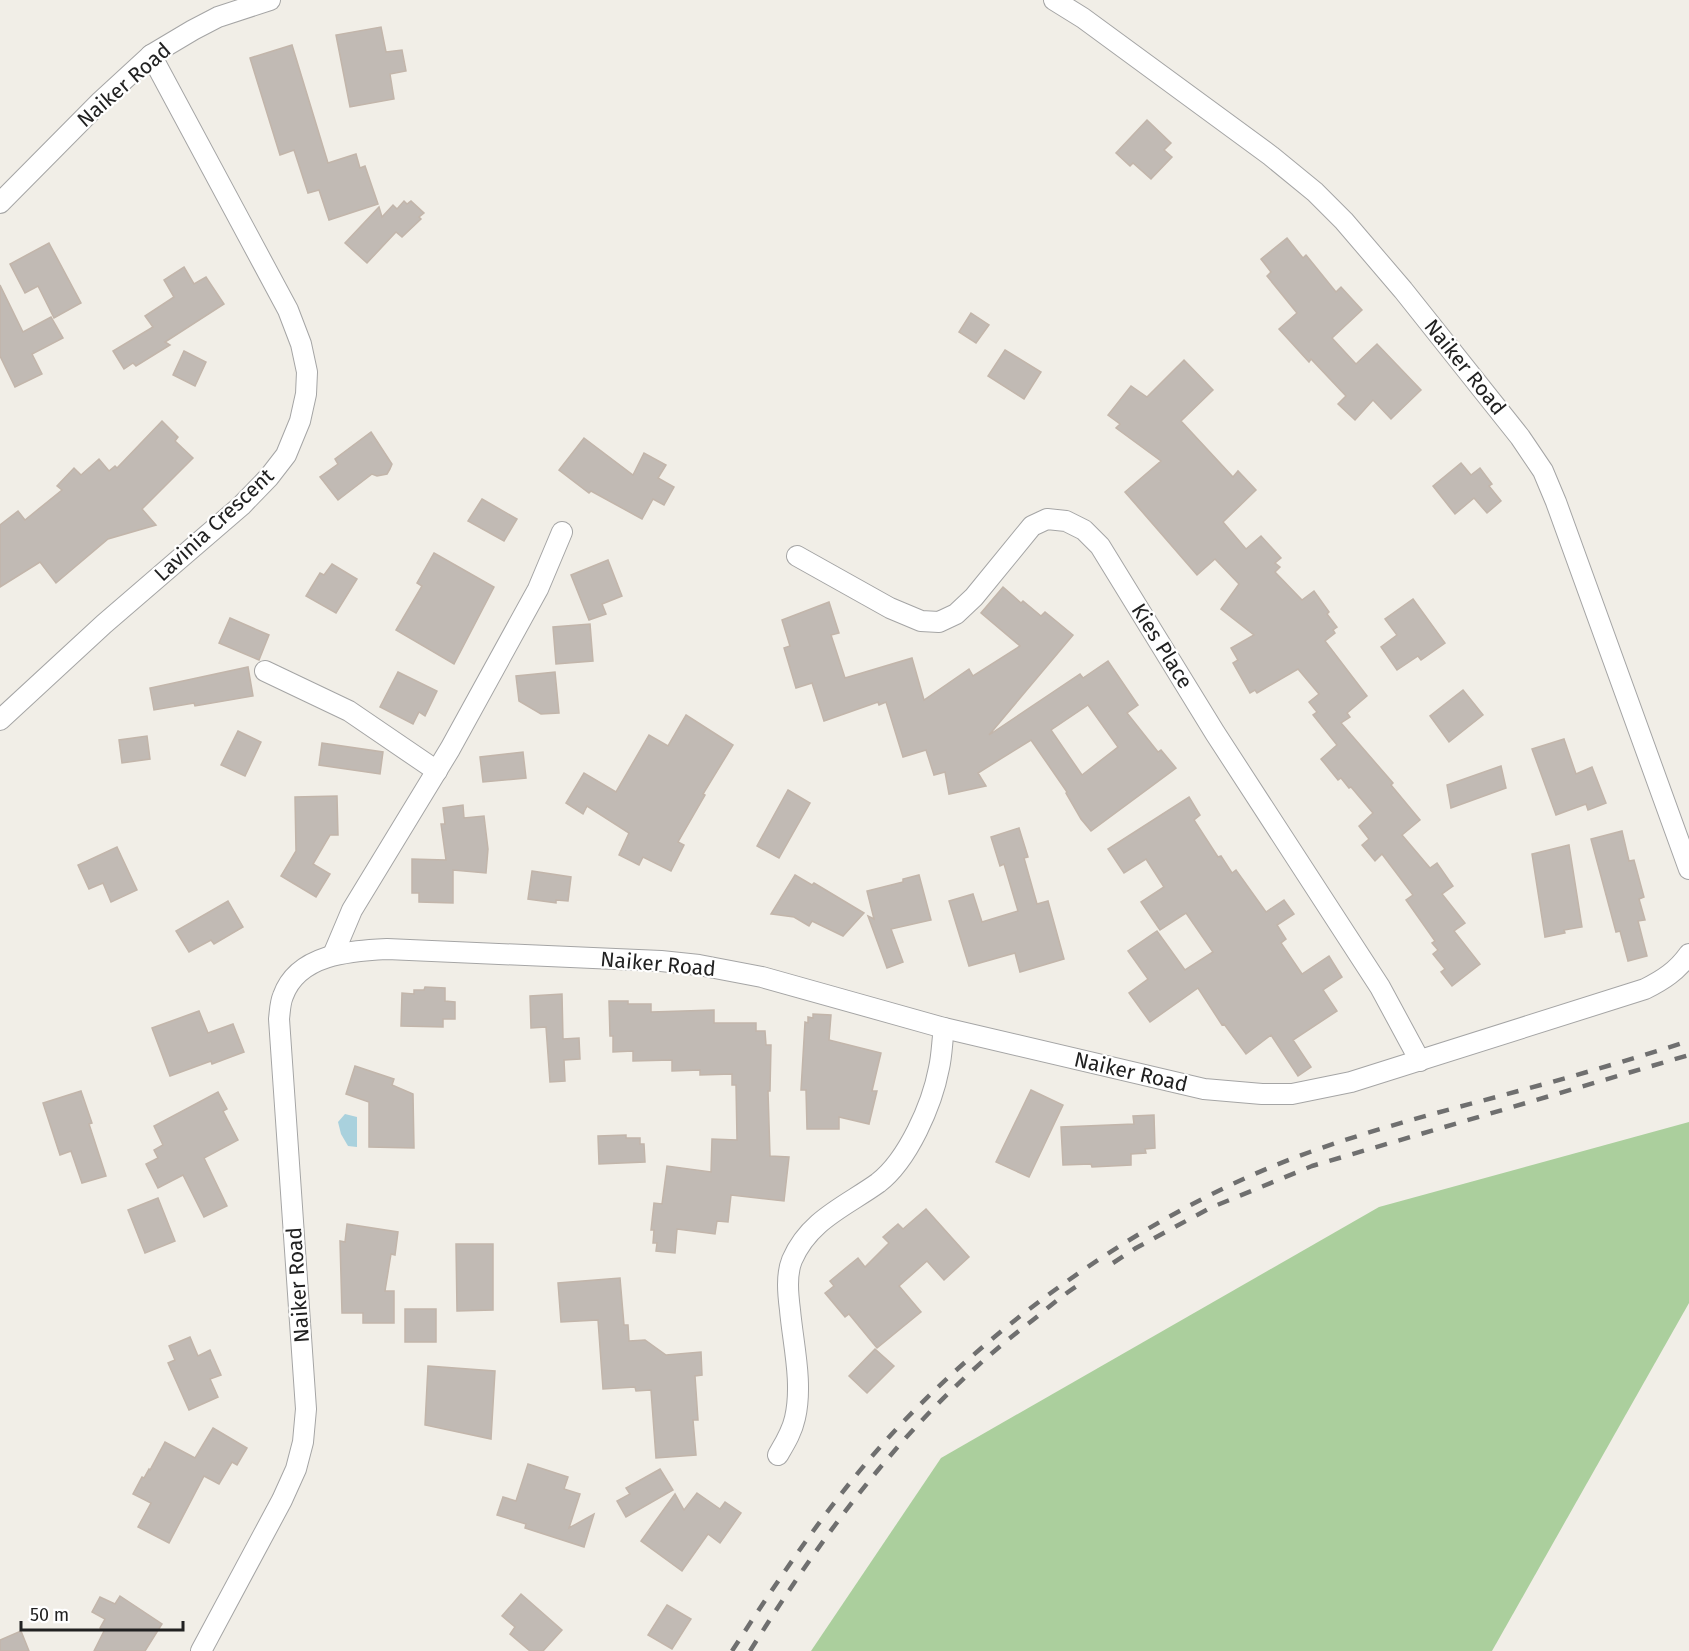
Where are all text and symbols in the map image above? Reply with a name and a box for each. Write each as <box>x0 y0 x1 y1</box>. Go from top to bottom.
street label: Naiker Road <box>72 37 176 133</box>
street label: Naiker Road <box>1418 314 1512 420</box>
street label: Lavinia Crescent <box>149 463 279 587</box>
street label: Kies Place <box>1126 599 1198 693</box>
street label: Naiker Road <box>599 946 717 982</box>
street label: Naiker Road <box>1072 1046 1190 1098</box>
street label: Naiker Road <box>281 1226 315 1344</box>
scale bar <box>21 1594 183 1632</box>
text: 50 m <box>30 1604 69 1626</box>

